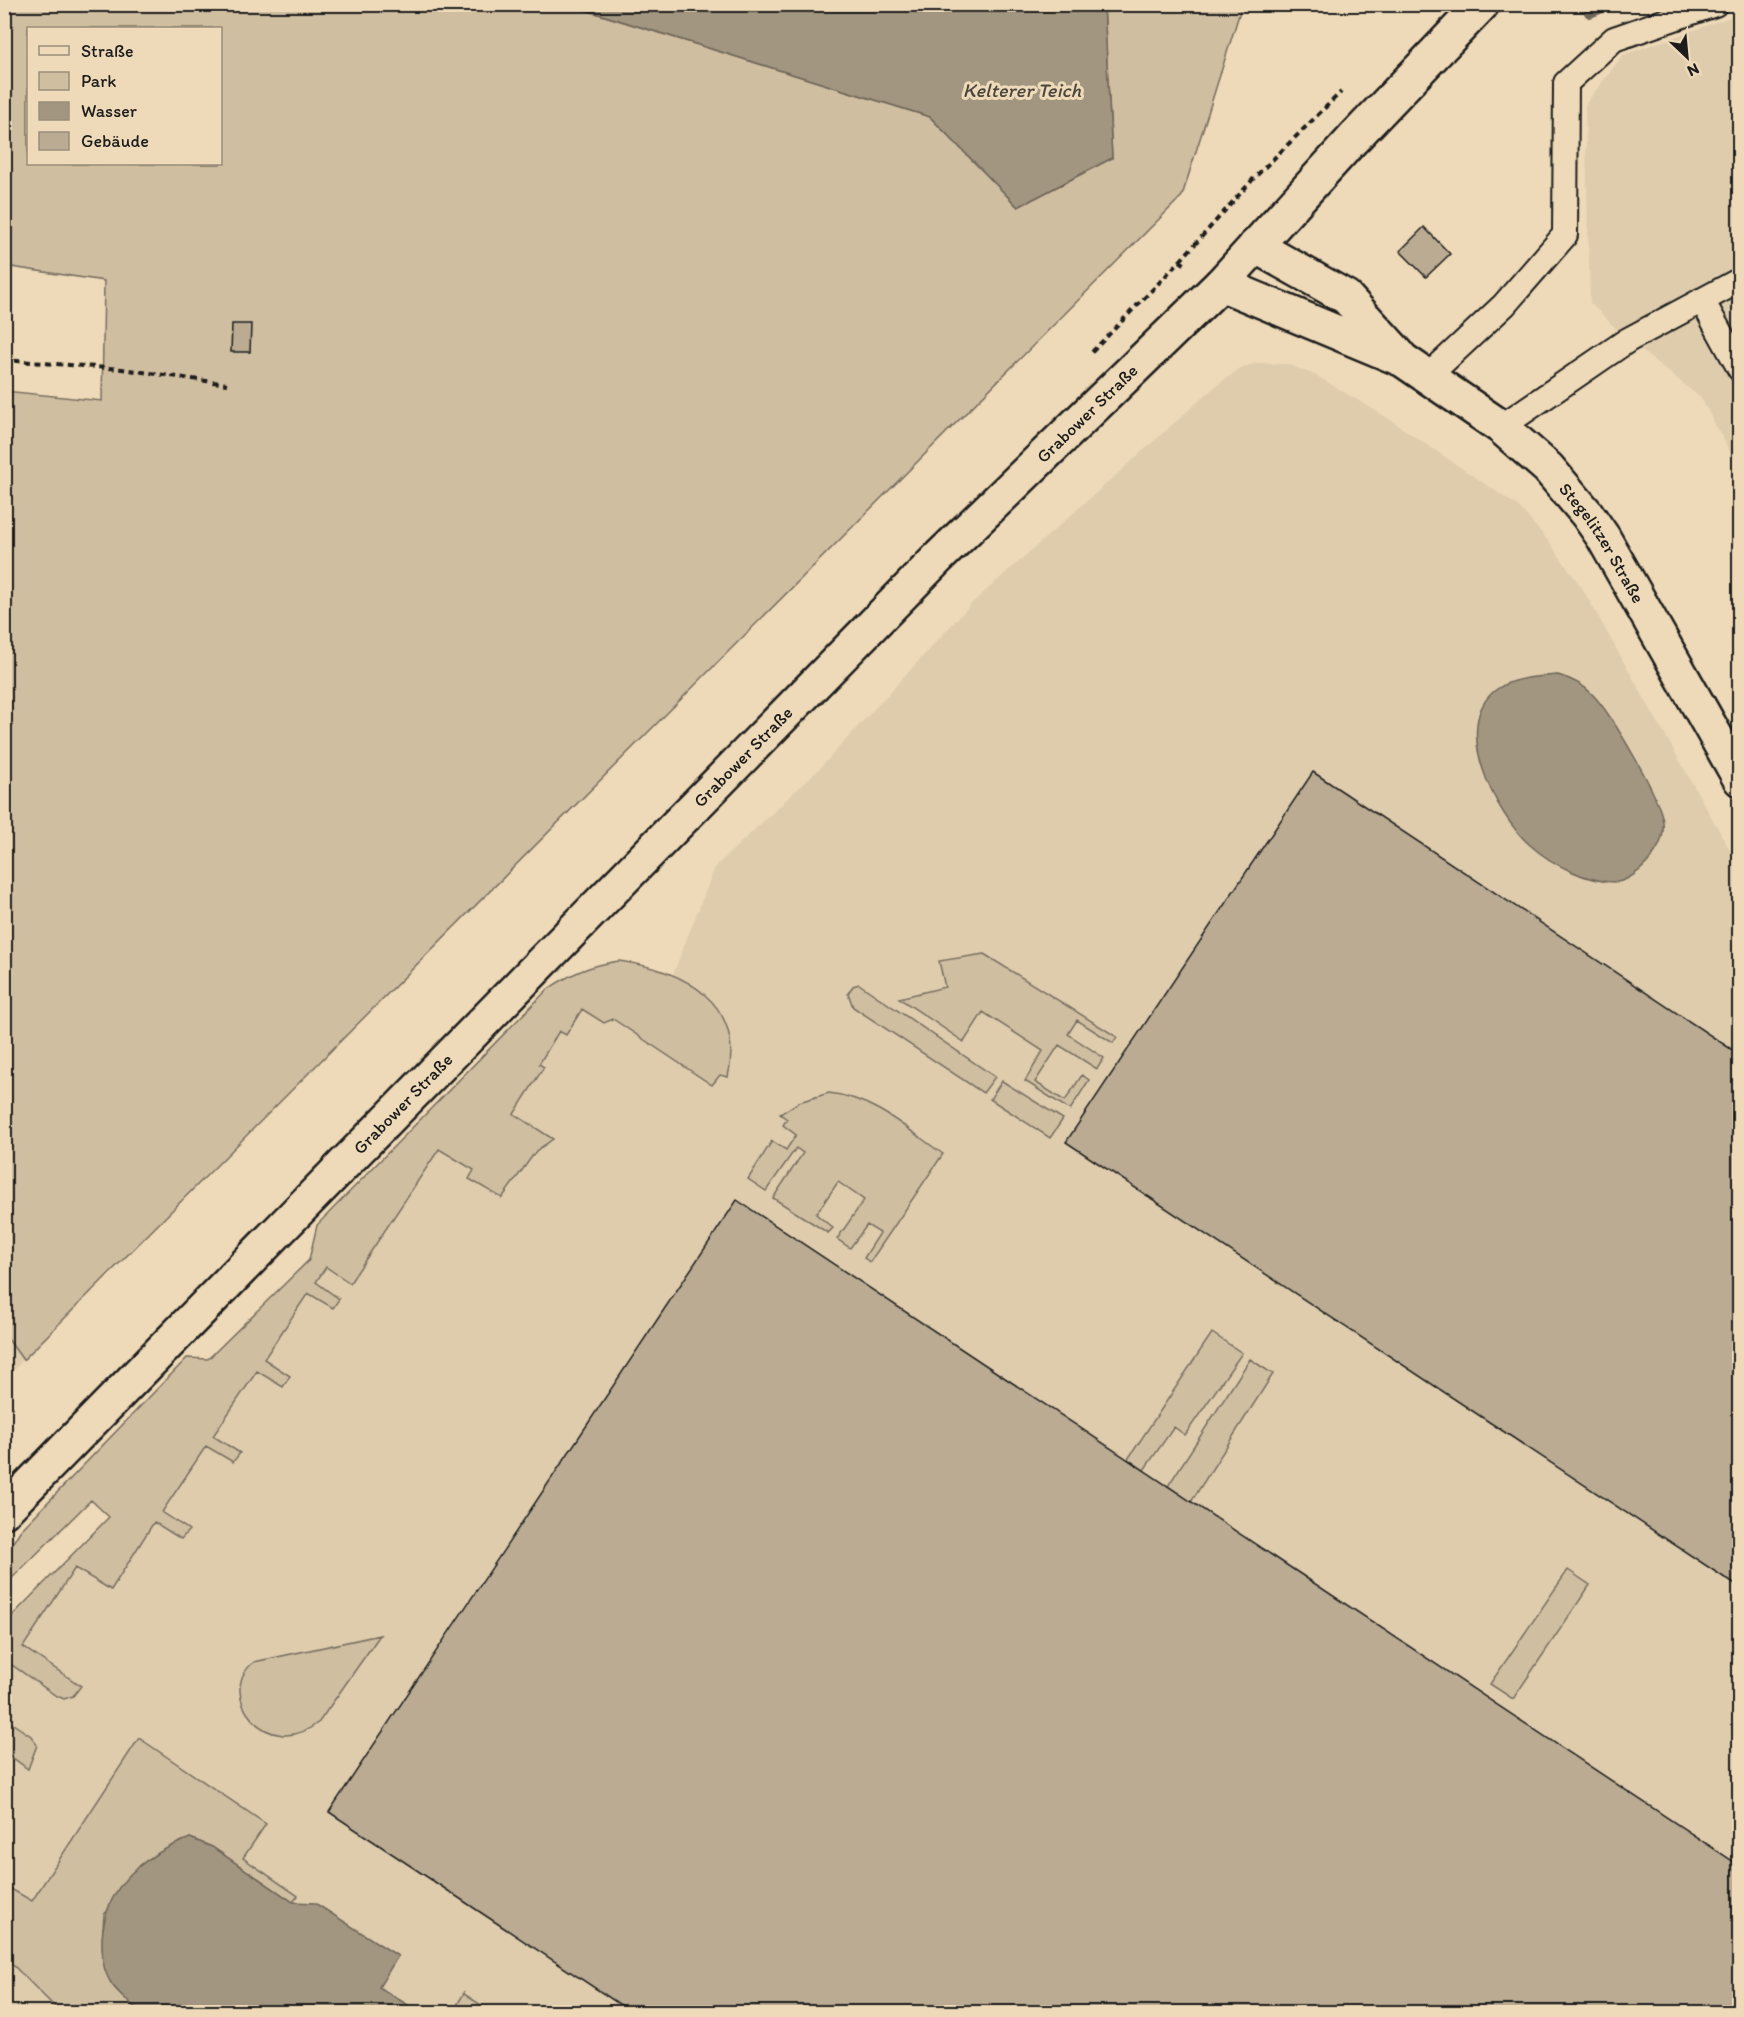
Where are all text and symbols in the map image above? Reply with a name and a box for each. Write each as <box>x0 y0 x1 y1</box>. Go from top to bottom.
legend <box>27 27 222 165</box>
north arrow <box>1657 27 1717 87</box>
text: Straße <box>81 40 134 62</box>
text: N <box>1684 59 1702 81</box>
text: Park <box>81 70 116 92</box>
water label: Kelterer Teich <box>963 78 1082 102</box>
text: Wasser <box>81 100 138 122</box>
text: Gebäude <box>81 130 149 152</box>
street label: Grabower Straße <box>1032 360 1142 468</box>
street label: Stegelitzer Straße <box>1554 478 1649 607</box>
street label: Grabower Straße <box>689 702 797 812</box>
street label: Grabower Straße <box>349 1049 457 1159</box>

